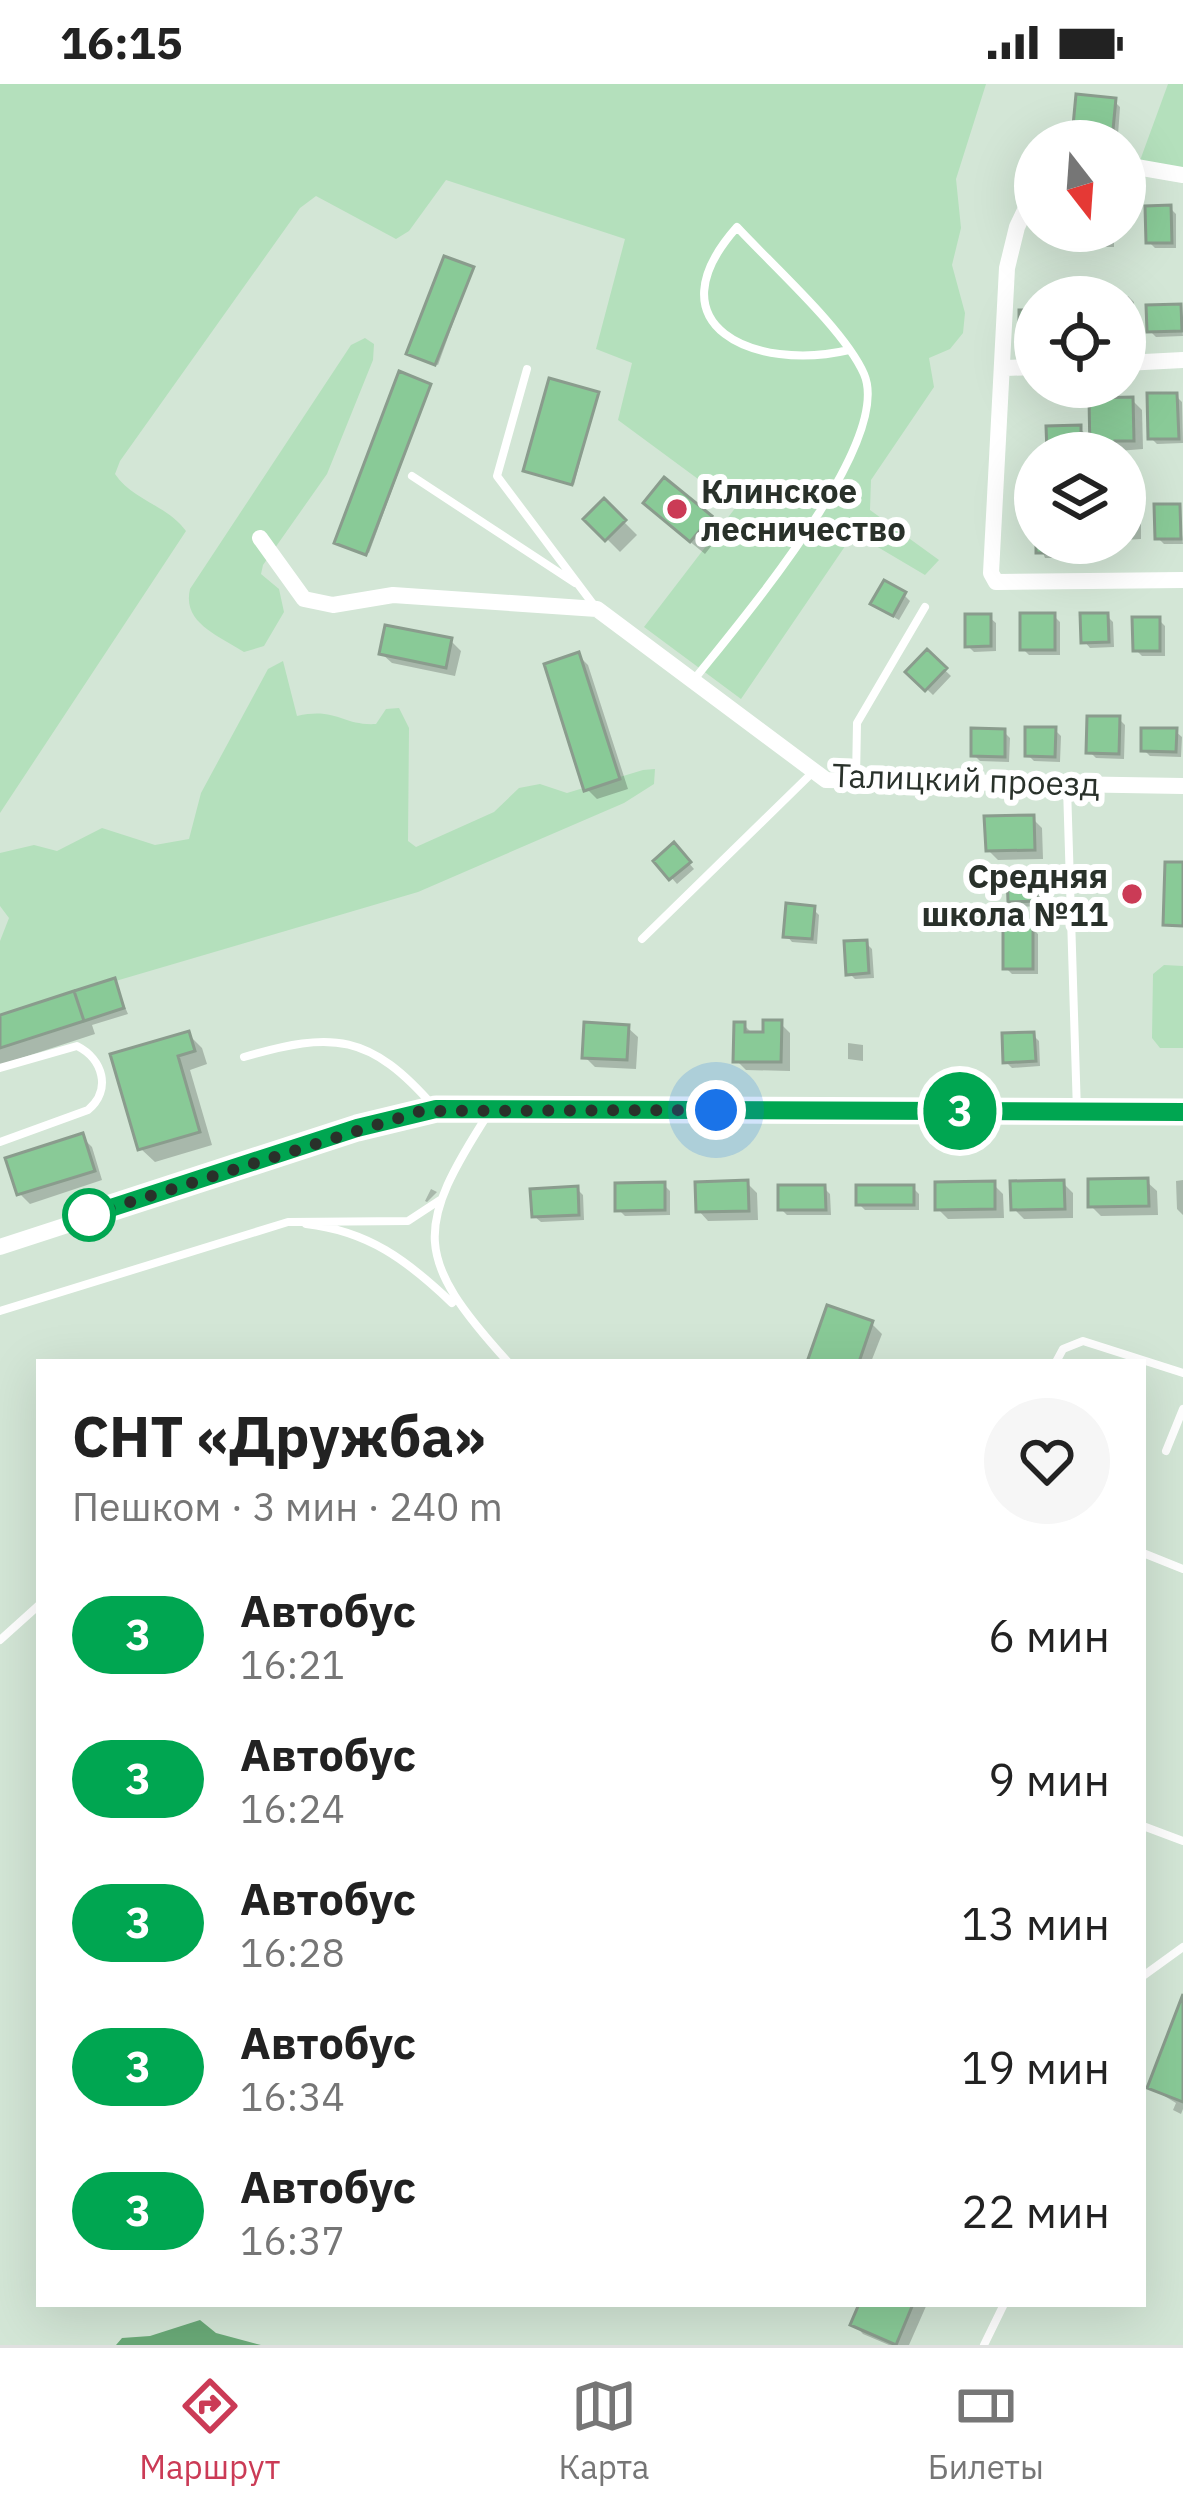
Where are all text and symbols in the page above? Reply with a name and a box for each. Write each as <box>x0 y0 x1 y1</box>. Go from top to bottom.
text: 16:15 <box>60 13 183 71</box>
north arrow <box>1014 120 1146 252</box>
map controls <box>1014 120 1146 564</box>
button: locate <box>1014 276 1146 408</box>
button: layers <box>1014 432 1146 564</box>
place label: Клинское лесничество <box>701 469 906 550</box>
marker: Клинское лесничество <box>664 496 690 522</box>
street label: Талицкий проезд <box>831 753 1101 805</box>
place label: Средняя школа №11 <box>921 854 1108 935</box>
marker: Средняя школа №11 <box>1119 881 1145 907</box>
line badge: 3 <box>921 1072 999 1150</box>
your location <box>686 1080 746 1140</box>
text: 3 <box>947 1083 973 1138</box>
unlabelled marker <box>64 1190 114 1240</box>
button: heart <box>984 1398 1110 1524</box>
text: СНТ «Дружба» <box>72 1399 486 1473</box>
text: Пешком · 3 мин · 240 m <box>72 1481 503 1532</box>
text: Автобус <box>240 1581 416 1639</box>
text: 6 мин <box>988 1606 1110 1664</box>
text: 3 <box>125 1607 151 1662</box>
text: 16:21 <box>240 1639 345 1690</box>
text: Автобус <box>240 1725 416 1783</box>
text: 9 мин <box>988 1750 1110 1808</box>
text: 3 <box>125 1751 151 1806</box>
text: 16:24 <box>240 1783 345 1834</box>
text: Автобус <box>240 1869 416 1927</box>
text: 13 мин <box>961 1894 1110 1952</box>
text: 3 <box>125 1895 151 1950</box>
text: 16:28 <box>240 1927 345 1978</box>
text: Автобус <box>240 2013 416 2071</box>
text: 19 мин <box>961 2038 1110 2096</box>
text: 3 <box>125 2039 151 2094</box>
text: 16:34 <box>240 2071 345 2122</box>
text: Автобус <box>240 2157 416 2215</box>
text: 22 мин <box>961 2182 1110 2240</box>
text: 3 <box>125 2183 151 2238</box>
text: 16:37 <box>240 2215 345 2266</box>
tab: Маршрут <box>139 2373 280 2488</box>
tab: Карта <box>559 2373 649 2488</box>
tab: Билеты <box>928 2373 1044 2488</box>

